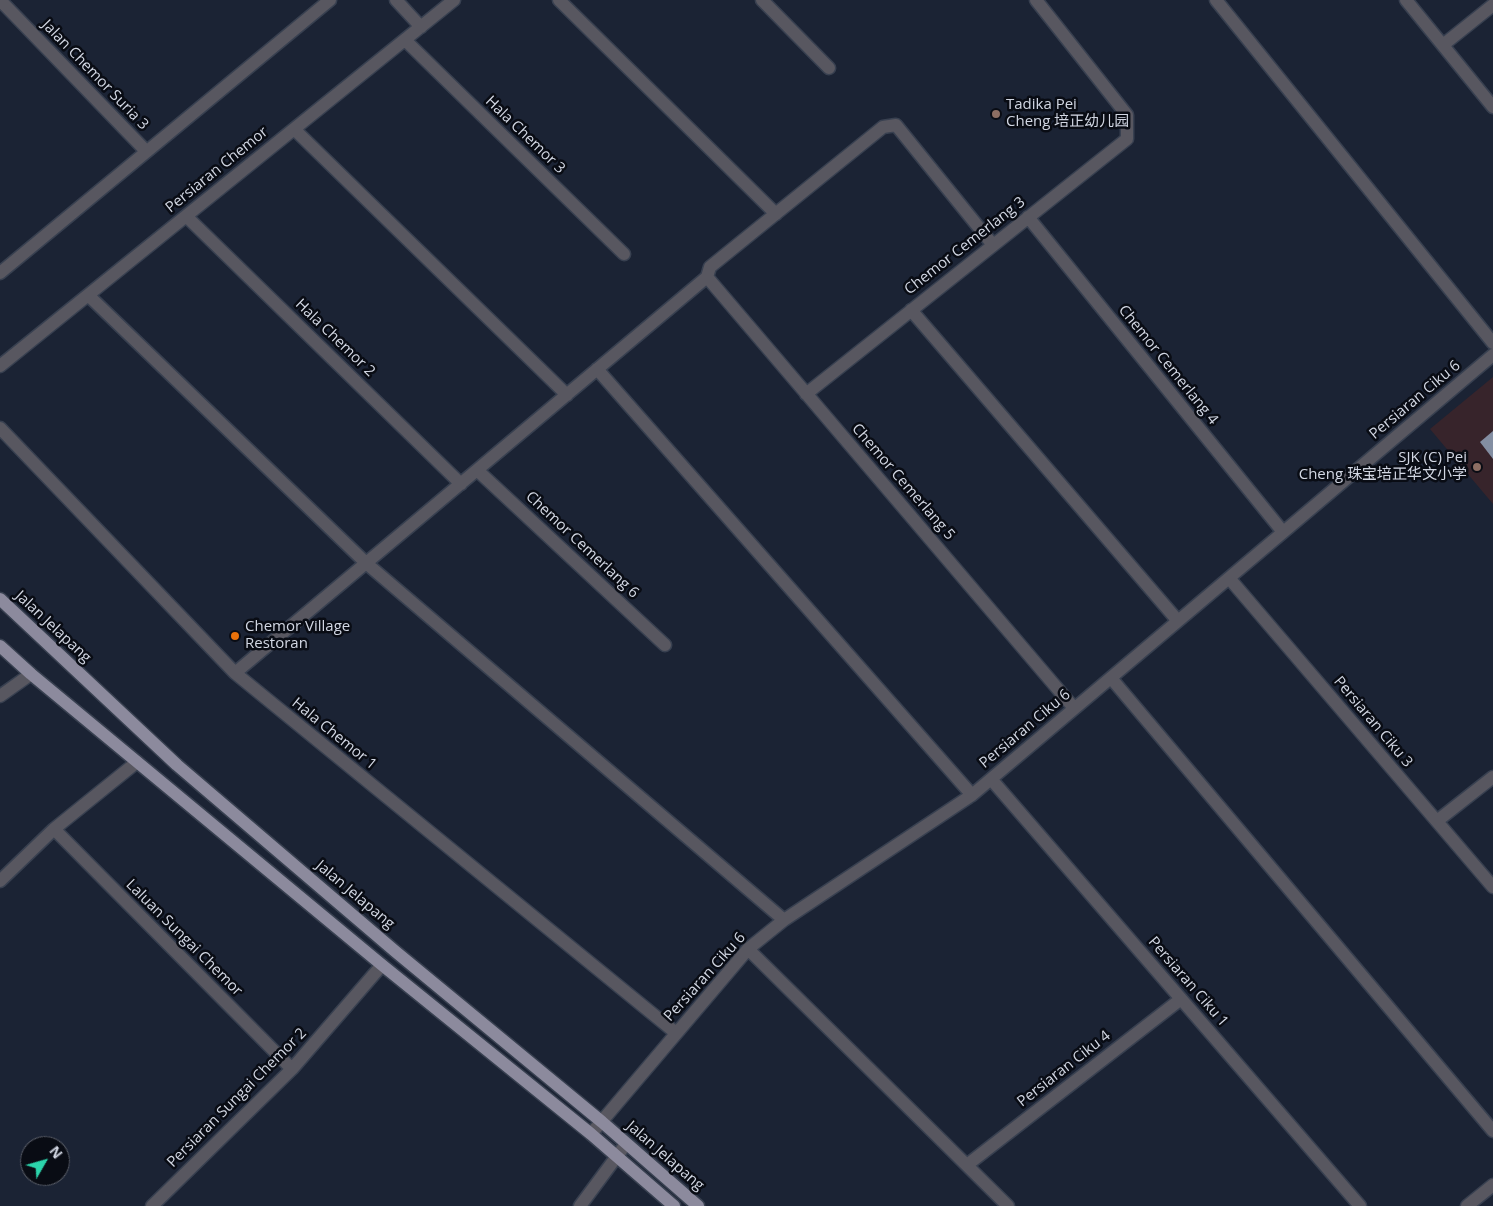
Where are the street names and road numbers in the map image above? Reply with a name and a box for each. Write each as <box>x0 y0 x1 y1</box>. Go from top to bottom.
street label: Jalan Chemor Suria 3 <box>38 16 152 134</box>
street label: Hala Chemor 3 <box>481 92 569 178</box>
street label: Persiaran Chemor <box>162 123 272 217</box>
street label: Chemor Cemerlang 3 <box>901 193 1029 299</box>
street label: Hala Chemor 2 <box>291 295 379 381</box>
street label: Chemor Cemerlang 4 <box>1114 302 1222 428</box>
street label: Persiaran Ciku 6 <box>1366 357 1464 443</box>
street label: Chemor Cemerlang 5 <box>848 420 958 544</box>
street label: Chemor Cemerlang 6 <box>522 488 642 602</box>
street label: Jalan Jelapang <box>11 587 95 667</box>
street label: Persiaran Ciku 3 <box>1330 673 1416 771</box>
street label: Persiaran Ciku 6 <box>976 686 1074 772</box>
street label: Hala Chemor 1 <box>288 694 380 774</box>
street label: Jalan Jelapang <box>312 857 398 933</box>
street label: Laluan Sungai Chemor <box>122 876 246 1000</box>
street label: Persiaran Ciku 6 <box>660 929 750 1025</box>
street label: Persiaran Ciku 1 <box>1144 933 1232 1031</box>
street label: Persiaran Sungai Chemor 2 <box>164 1025 310 1171</box>
street label: Persiaran Ciku 4 <box>1014 1027 1114 1111</box>
street label: Jalan Jelapang <box>622 1117 708 1195</box>

